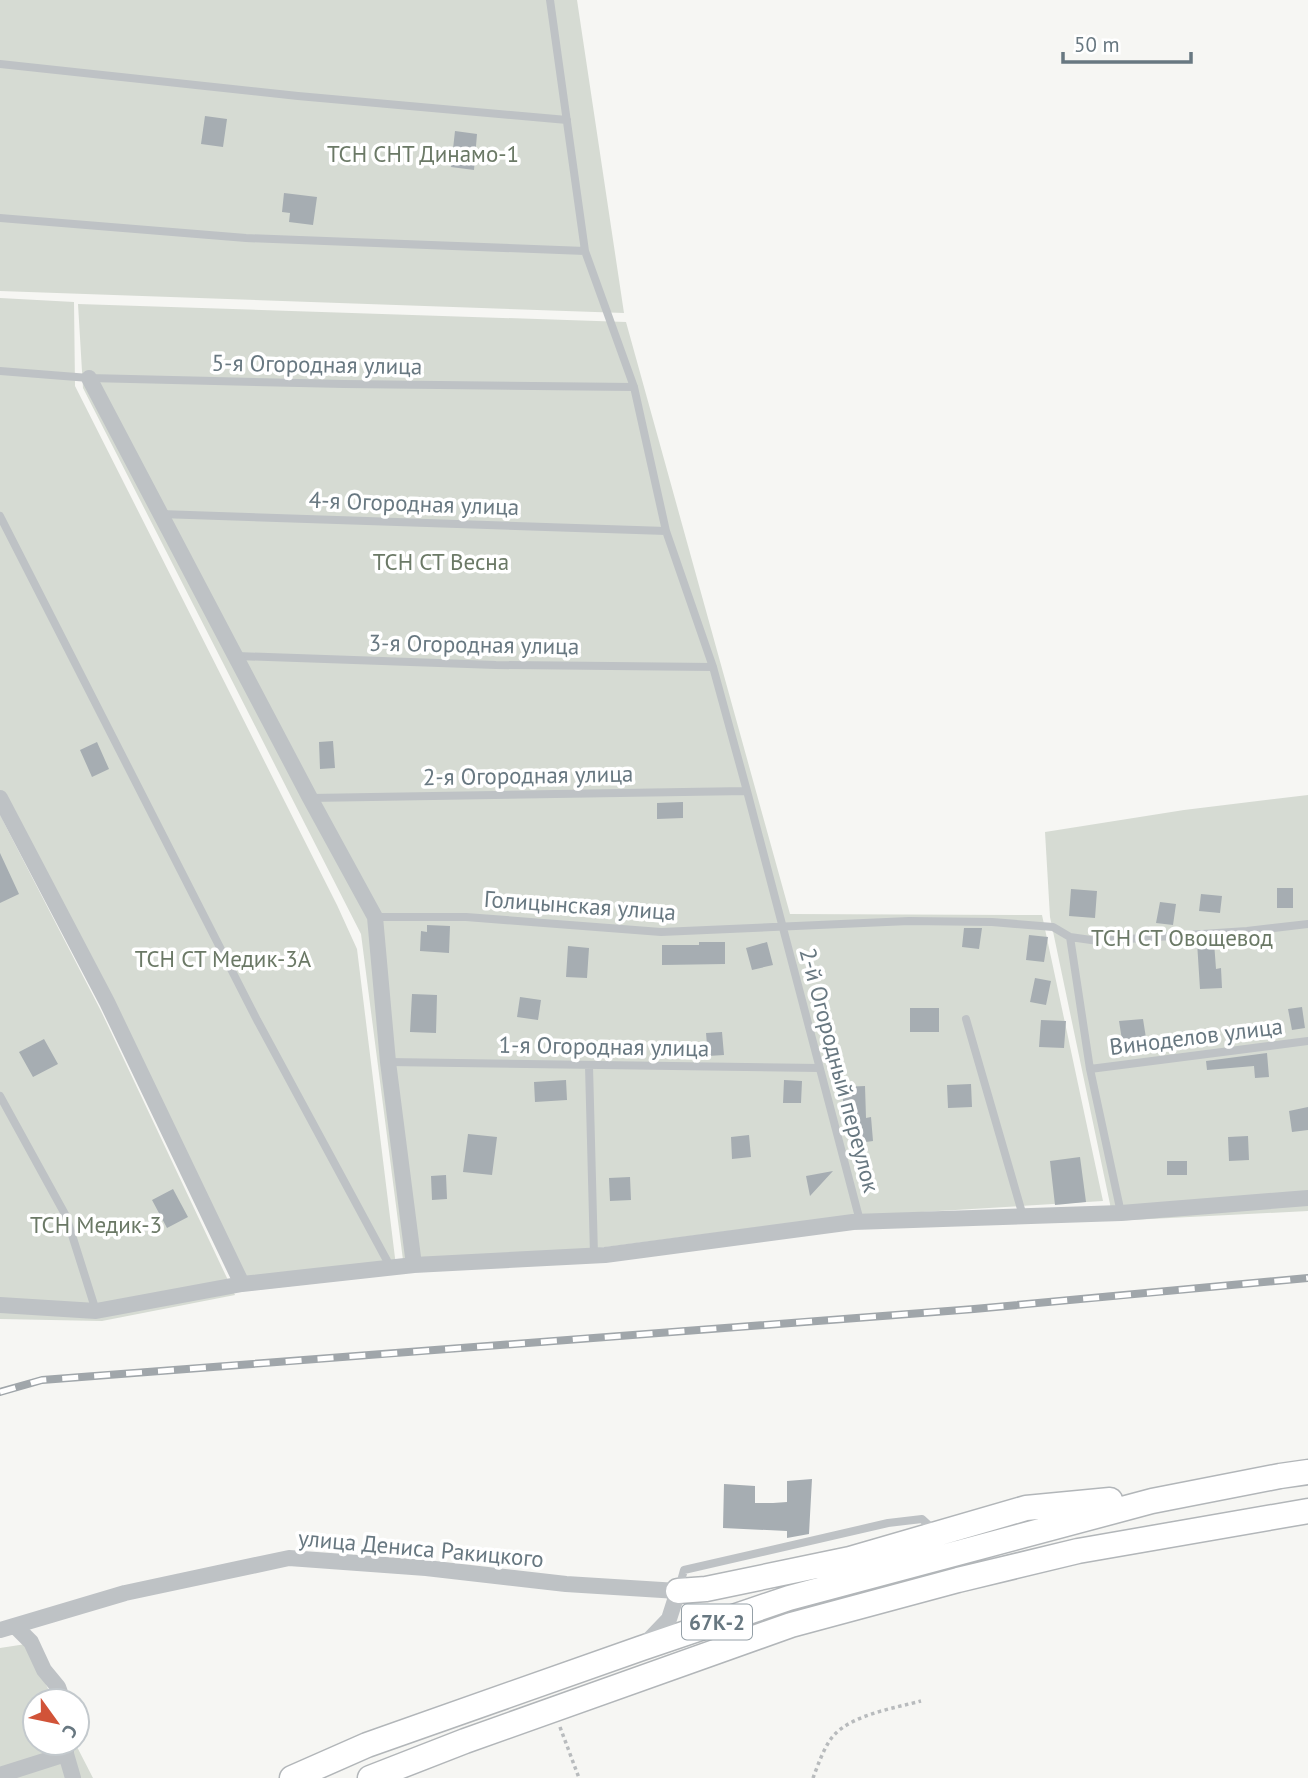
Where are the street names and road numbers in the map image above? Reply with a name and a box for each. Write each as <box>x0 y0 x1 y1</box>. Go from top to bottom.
street label: 5-я Огородная улица <box>211 348 423 380</box>
street label: 4-я Огородная улица <box>308 485 520 521</box>
street label: 3-я Огородная улица <box>368 628 580 660</box>
street label: 2-я Огородная улица <box>422 759 634 791</box>
street label: Голицынская улица <box>483 884 677 926</box>
street label: 2-й Огородный переулок <box>793 944 887 1196</box>
street label: Виноделов улица <box>1108 1011 1284 1061</box>
street label: 1-я Огородная улица <box>498 1030 710 1062</box>
street label: улица Дениса Ракицкого <box>297 1523 545 1573</box>
road number: 67К-2 <box>682 1604 752 1640</box>

